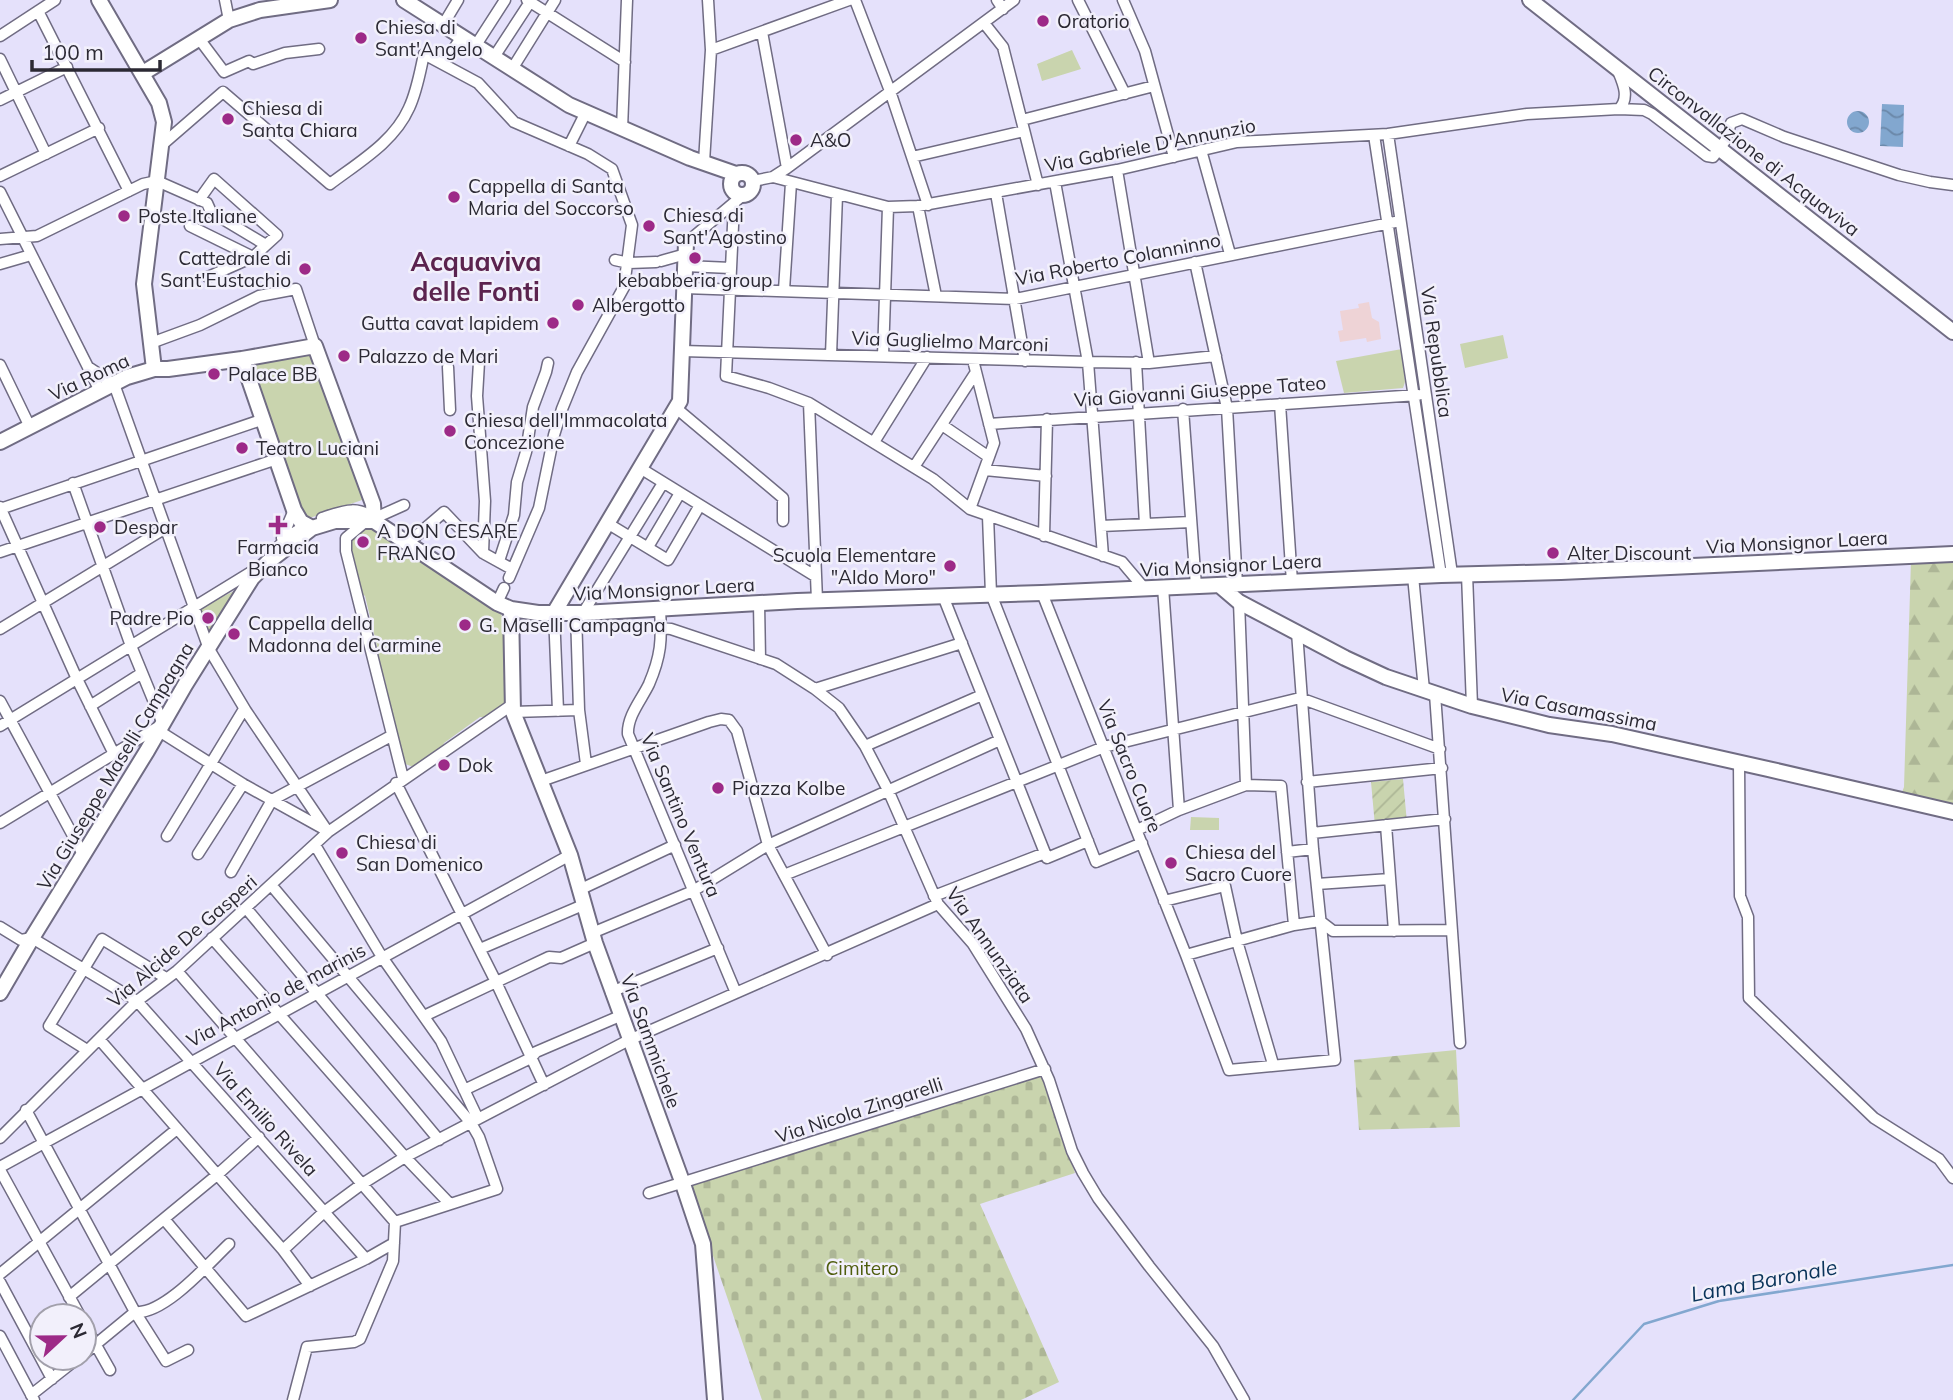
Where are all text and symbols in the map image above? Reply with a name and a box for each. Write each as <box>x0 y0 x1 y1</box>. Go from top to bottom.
place label: Oratorio <box>1057 9 1130 33</box>
marker: Oratorio <box>1035 13 1051 29</box>
place label: Chiesa di Sant'Angelo <box>375 15 482 61</box>
scale bar <box>32 28 159 72</box>
marker: Chiesa di Sant'Angelo <box>353 30 369 46</box>
text: 100 m <box>42 39 104 65</box>
street label: Circonvallazione di Acquaviva <box>1643 61 1865 241</box>
place label: Chiesa di Santa Chiara <box>242 96 358 142</box>
marker: Chiesa di Santa Chiara <box>220 111 236 127</box>
street label: Via Gabriele D'Annunzio <box>1042 113 1258 177</box>
place label: A&O <box>810 128 851 152</box>
marker: A&O <box>788 132 804 148</box>
place label: Cappella di Santa Maria del Soccorso <box>468 174 634 220</box>
marker: Cappella di Santa Maria del Soccorso <box>446 189 462 205</box>
place label: Chiesa di Sant'Agostino <box>663 203 787 249</box>
place label: Poste Italiane <box>138 204 257 228</box>
marker: Poste Italiane <box>116 208 132 224</box>
marker: Chiesa di Sant'Agostino <box>641 218 657 234</box>
street label: Via Roberto Colanninno <box>1013 227 1223 291</box>
district label: Acquaviva delle Fonti <box>411 245 541 308</box>
place label: Cattedrale di Sant'Eustachio <box>160 246 291 292</box>
marker: kebabberia group <box>687 250 703 266</box>
marker: Cattedrale di Sant'Eustachio <box>297 261 313 277</box>
place label: kebabberia group <box>617 268 773 292</box>
street label: Via Repubblica <box>1416 285 1458 419</box>
place label: Albergotto <box>592 293 685 317</box>
marker: Albergotto <box>570 297 586 313</box>
place label: Gutta cavat lapidem <box>361 311 539 335</box>
marker: Gutta cavat lapidem <box>545 315 561 331</box>
street label: Via Guglielmo Marconi <box>851 326 1049 356</box>
place label: Palazzo de Mari <box>358 344 498 368</box>
street label: Via Roma <box>45 348 133 406</box>
marker: Palazzo de Mari <box>336 348 352 364</box>
place label: Palace BB <box>228 362 318 386</box>
marker: Palace BB <box>206 366 222 382</box>
street label: Via Giovanni Giuseppe Tateo <box>1073 370 1327 412</box>
place label: Chiesa dell'Immacolata Concezione <box>464 408 667 454</box>
marker: Chiesa dell'Immacolata Concezione <box>442 423 458 439</box>
place label: Teatro Luciani <box>256 436 379 460</box>
marker: Teatro Luciani <box>234 440 250 456</box>
place label: Despar <box>114 515 178 539</box>
marker: Farmacia Bianco <box>270 517 286 533</box>
marker: Despar <box>92 519 108 535</box>
place label: A DON CESARE FRANCO <box>377 519 518 565</box>
street label: Via Monsignor Laera <box>1706 525 1888 559</box>
marker: A DON CESARE FRANCO <box>355 534 371 550</box>
place label: Farmacia Bianco <box>237 535 319 581</box>
place label: Alter Discount <box>1567 541 1692 565</box>
place label: Scuola Elementare "Aldo Moro" <box>773 543 936 589</box>
marker: Alter Discount <box>1545 545 1561 561</box>
street label: Via Monsignor Laera <box>1140 548 1322 582</box>
marker: Scuola Elementare "Aldo Moro" <box>942 558 958 574</box>
street label: Via Monsignor Laera <box>573 572 755 606</box>
place label: Padre Pio <box>109 606 194 630</box>
marker: Padre Pio <box>200 610 216 626</box>
place label: Cappella della Madonna del Carmine <box>248 611 441 657</box>
place label: G. Maselli Campagna <box>479 613 666 637</box>
marker: G. Maselli Campagna <box>457 617 473 633</box>
marker: Cappella della Madonna del Carmine <box>226 626 242 642</box>
street label: Via Giuseppe Maselli Campagna <box>31 638 199 894</box>
street label: Via Casamassima <box>1499 682 1659 736</box>
street label: Via Sacro Cuore <box>1092 696 1168 836</box>
street label: Via Santino Ventura <box>636 729 726 901</box>
place label: Dok <box>458 753 493 777</box>
marker: Dok <box>436 757 452 773</box>
place label: Piazza Kolbe <box>732 776 845 800</box>
marker: Piazza Kolbe <box>710 780 726 796</box>
place label: Chiesa di San Domenico <box>356 830 483 876</box>
place label: Chiesa del Sacro Cuore <box>1185 840 1292 886</box>
marker: Chiesa di San Domenico <box>334 845 350 861</box>
marker: Chiesa del Sacro Cuore <box>1163 855 1179 871</box>
street label: Via Alcide De Gasperi <box>102 869 262 1013</box>
street label: Via Annunziata <box>941 882 1039 1008</box>
street label: Via Antonio de marinis <box>182 938 370 1052</box>
street label: Via Sammichele <box>616 971 686 1111</box>
street label: Via Emilio Rivela <box>208 1057 324 1181</box>
street label: Via Nicola Zingarelli <box>772 1072 946 1148</box>
water label: Lama Baronale <box>1689 1253 1839 1307</box>
park label: Cimitero <box>825 1256 899 1280</box>
north arrow <box>28 1302 98 1372</box>
text: N <box>65 1319 93 1342</box>

